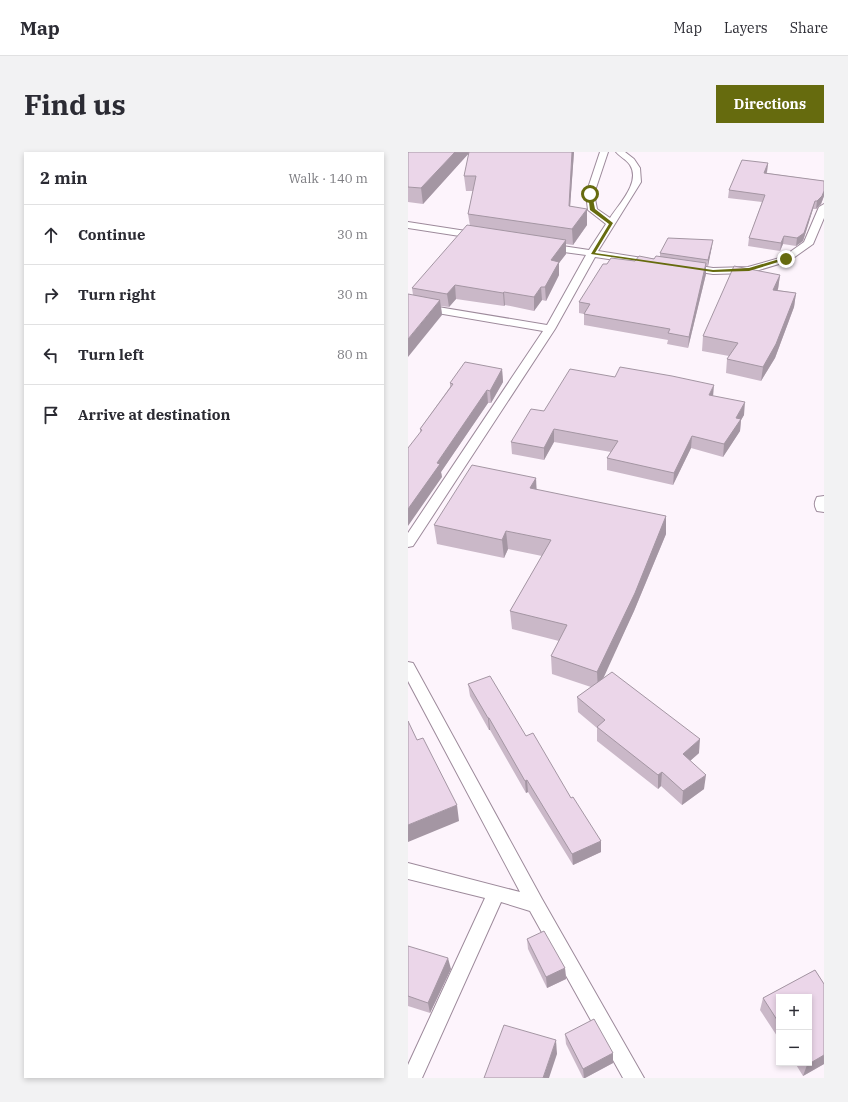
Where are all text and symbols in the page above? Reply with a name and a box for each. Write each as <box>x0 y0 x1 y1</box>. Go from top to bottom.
text: Map <box>20 16 60 40</box>
text: Map <box>674 19 702 37</box>
text: Layers <box>724 19 768 37</box>
text: Share <box>790 19 828 37</box>
button: Directions <box>716 85 824 123</box>
text: Find us <box>24 86 126 123</box>
text: 2 min <box>40 167 88 189</box>
text: Walk · 140 m <box>289 170 368 187</box>
route start <box>581 185 599 203</box>
icon: ahead <box>40 224 62 246</box>
text: Continue <box>78 225 145 244</box>
text: 30 m <box>337 226 368 243</box>
route end <box>777 250 795 268</box>
icon: right <box>40 284 62 306</box>
text: Turn right <box>78 285 156 304</box>
text: 30 m <box>337 286 368 303</box>
icon: left <box>40 344 62 366</box>
text: Turn left <box>78 345 144 364</box>
text: 80 m <box>337 346 368 363</box>
icon: arrive <box>40 404 62 426</box>
text: Arrive at destination <box>78 405 230 424</box>
map controls <box>776 994 812 1066</box>
button: + <box>776 994 812 1030</box>
button: − <box>776 1030 812 1066</box>

